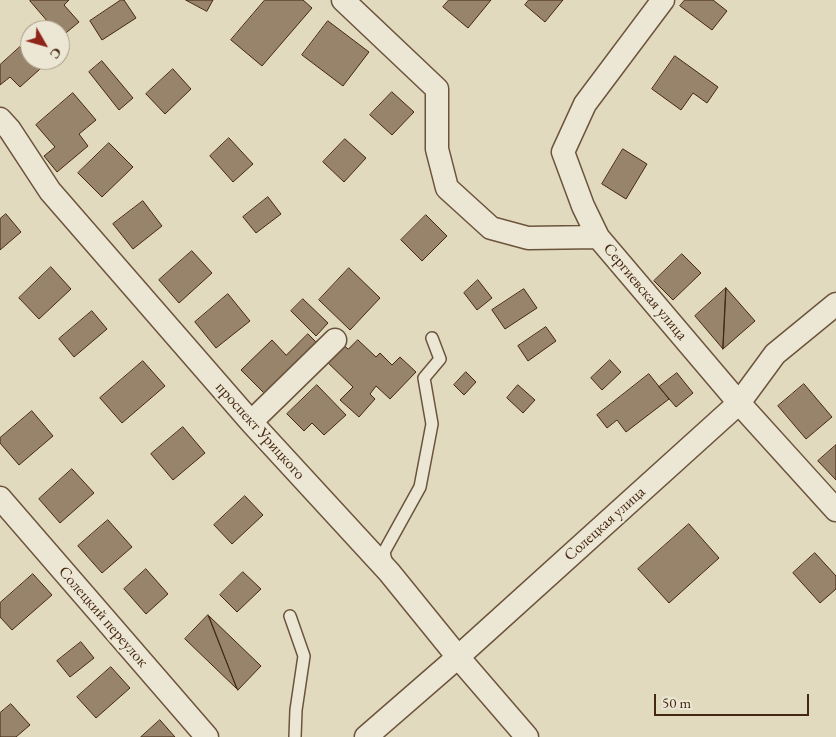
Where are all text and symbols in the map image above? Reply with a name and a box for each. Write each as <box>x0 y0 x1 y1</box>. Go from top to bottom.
north arrow <box>20 20 70 70</box>
text: С <box>46 44 66 63</box>
street label: Сергиевская улица <box>599 240 691 344</box>
street label: проспект Урицкого <box>211 378 309 484</box>
street label: Солецкая улица <box>560 483 650 565</box>
street label: Солецкий переулок <box>54 563 152 671</box>
scale bar <box>656 684 811 716</box>
text: 50 m <box>662 693 691 712</box>

